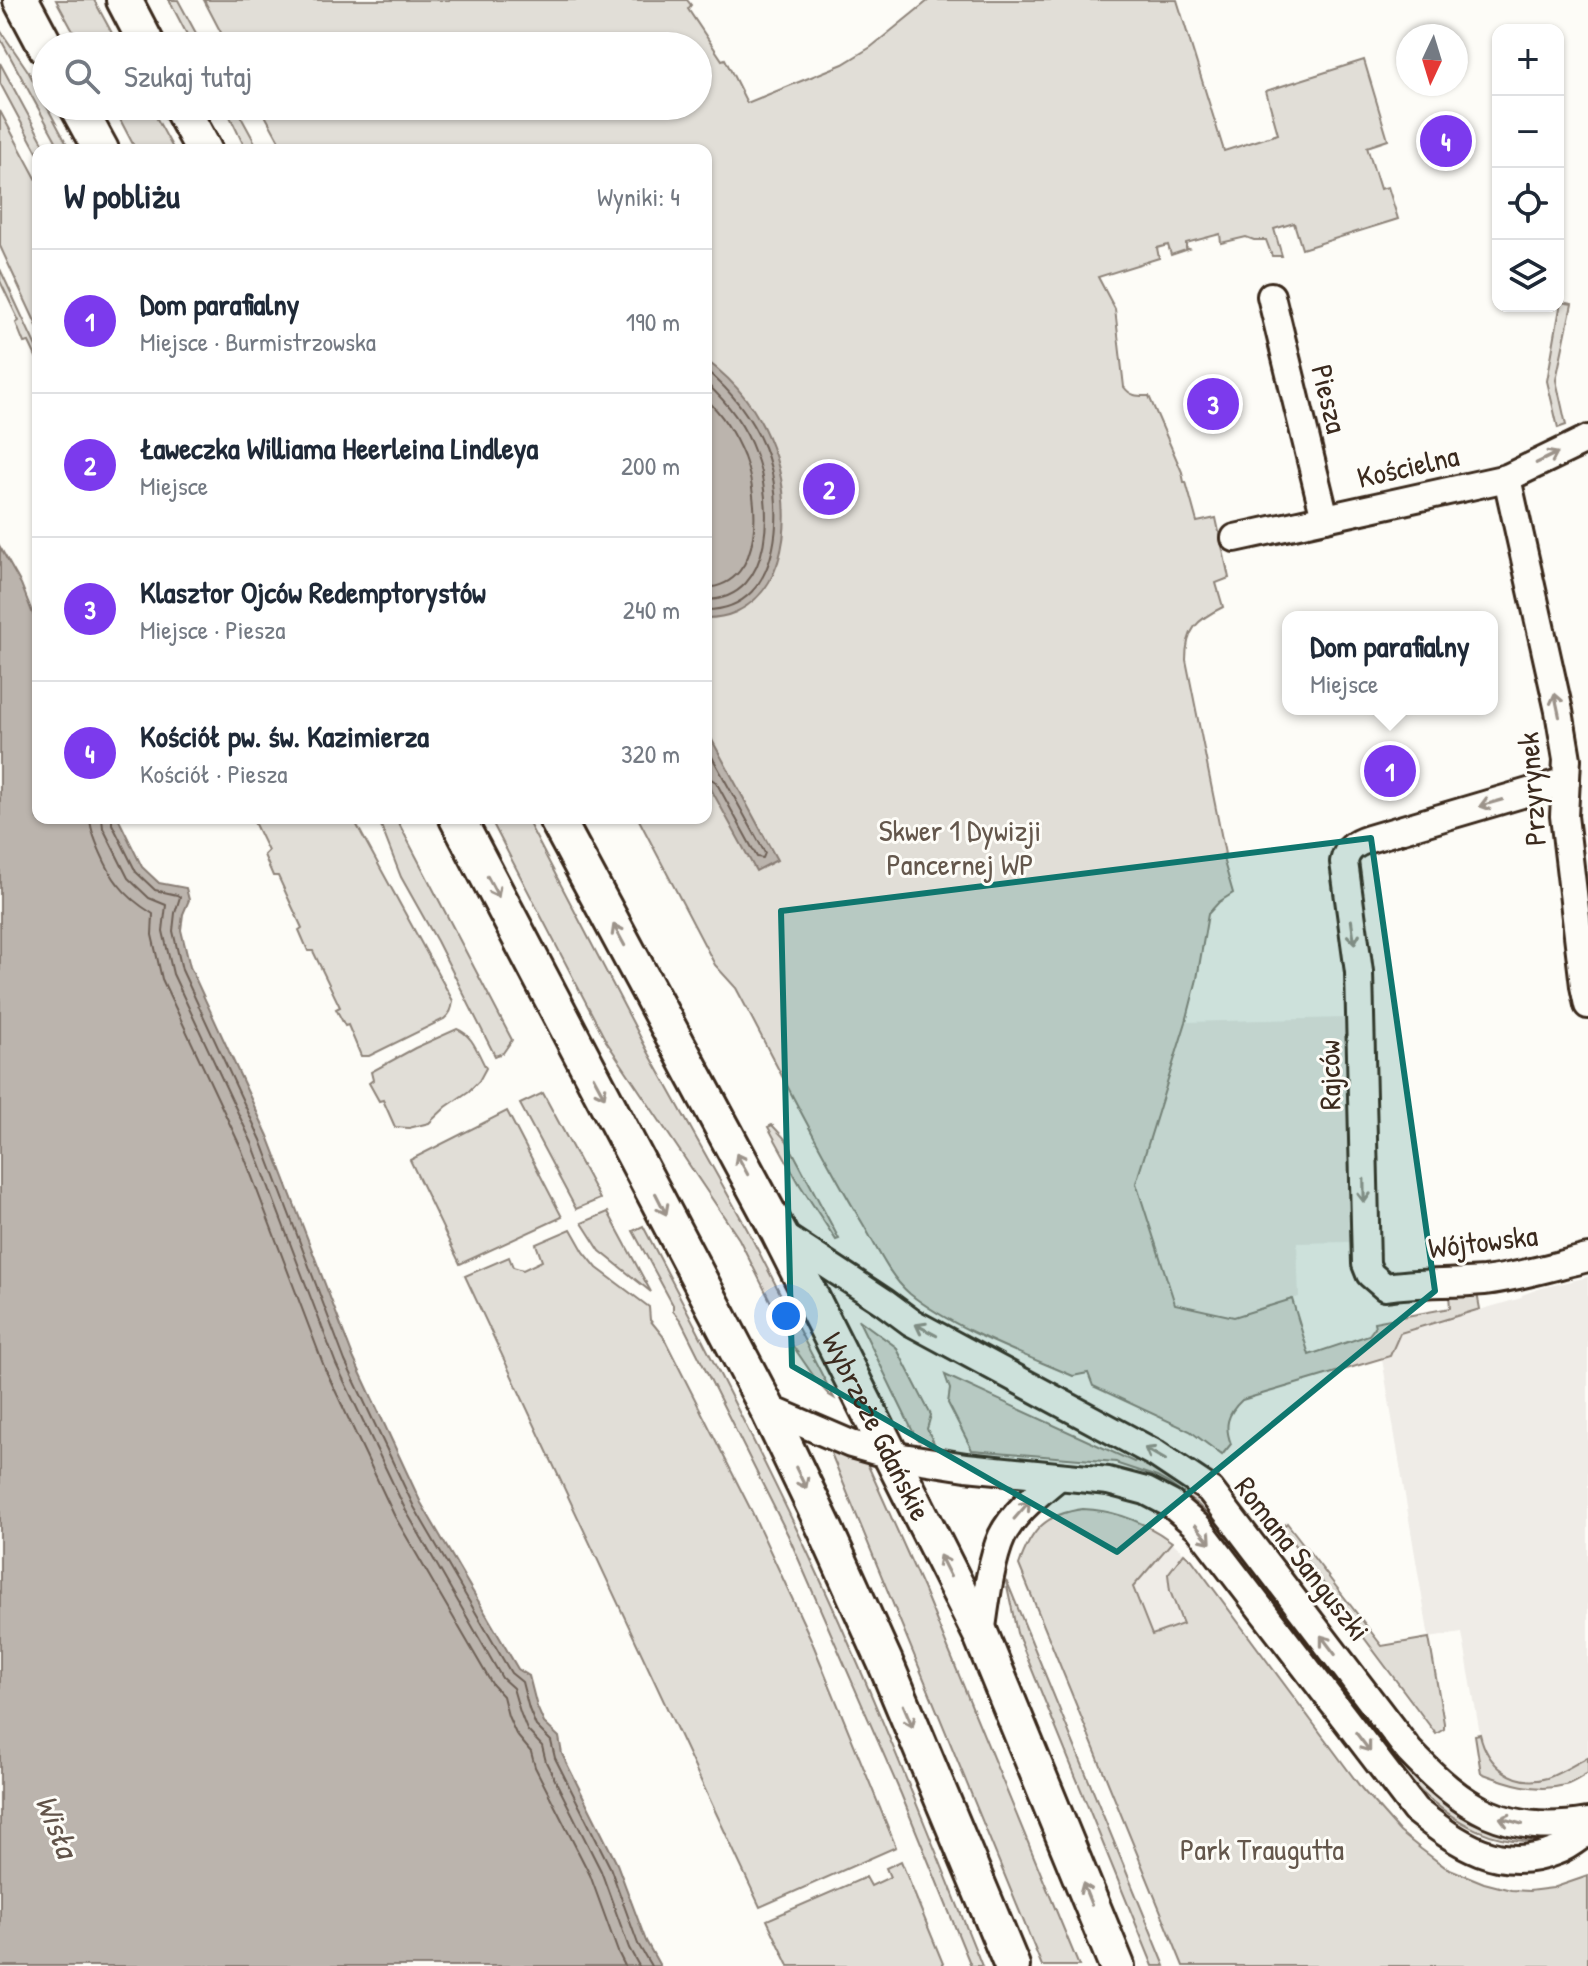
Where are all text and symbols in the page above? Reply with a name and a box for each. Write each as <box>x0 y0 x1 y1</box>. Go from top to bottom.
north arrow <box>1396 24 1468 96</box>
map controls <box>1492 24 1564 312</box>
button: + <box>1492 24 1564 96</box>
search box <box>32 32 712 120</box>
icon: search <box>60 54 104 98</box>
text: Szukaj tutaj <box>124 56 252 96</box>
button: − <box>1492 96 1564 168</box>
pin: 4 <box>1420 111 1472 171</box>
button: locate <box>1492 168 1564 240</box>
text: W pobliżu <box>64 173 180 219</box>
text: Wyniki: 4 <box>597 179 680 214</box>
button: layers <box>1492 240 1564 312</box>
text: Dom parafialny <box>140 284 300 324</box>
text: 1 <box>85 304 95 339</box>
text: 190 m <box>626 304 680 339</box>
text: Miejsce · Burmistrzowska <box>140 324 376 359</box>
street label: Piesza <box>1302 360 1358 437</box>
pin: 3 <box>1187 374 1239 434</box>
text: Ławeczka Williama Heerleina Lindleya <box>140 428 538 468</box>
street label: Kościelna <box>1353 435 1463 497</box>
text: 2 <box>84 448 96 483</box>
text: 200 m <box>621 448 680 483</box>
one-way arrow <box>1534 450 1558 465</box>
pin: 2 <box>803 459 855 519</box>
text: Miejsce <box>140 468 208 503</box>
text: Klasztor Ojców Redemptorystów <box>140 572 486 612</box>
text: 3 <box>84 592 96 627</box>
text: 240 m <box>623 592 680 627</box>
popup <box>1282 611 1498 715</box>
text: Miejsce · Piesza <box>140 612 285 647</box>
text: Dom parafialny <box>1310 626 1470 666</box>
text: Miejsce <box>1310 666 1378 701</box>
one-way arrow <box>1549 693 1564 718</box>
text: Kościół pw. św. Kazimierza <box>140 716 429 756</box>
street label: Przyrynek <box>1507 731 1555 847</box>
text: 4 <box>85 736 95 771</box>
text: 320 m <box>621 736 680 771</box>
pin: 1 <box>1364 741 1416 801</box>
text: Kościół · Piesza <box>140 756 288 791</box>
one-way arrow <box>1479 797 1504 811</box>
park label: Skwer 1 Dywizji Pancernej WP <box>879 810 1041 884</box>
one-way arrow <box>486 875 502 898</box>
one-way arrow <box>1346 918 1361 944</box>
one-way arrow <box>610 924 626 948</box>
street label: Rajców <box>1308 1040 1350 1110</box>
one-way arrow <box>592 1075 608 1099</box>
one-way arrow <box>734 1153 749 1177</box>
one-way arrow <box>1357 1177 1372 1204</box>
one-way arrow <box>653 1191 669 1215</box>
street label: Wójtowska <box>1426 1214 1540 1268</box>
your location <box>766 1296 806 1336</box>
one-way arrow <box>915 1322 939 1338</box>
street label: Wybrzeże Gdańskie <box>813 1325 941 1527</box>
one-way arrow <box>1144 1446 1167 1462</box>
one-way arrow <box>794 1466 809 1490</box>
street label: Romana Sanguszki <box>1226 1468 1380 1649</box>
one-way arrow <box>1013 1501 1031 1521</box>
one-way arrow <box>1194 1524 1212 1544</box>
one-way arrow <box>937 1554 953 1578</box>
one-way arrow <box>1320 1634 1336 1656</box>
one-way arrow <box>901 1703 916 1727</box>
one-way arrow <box>1355 1731 1372 1753</box>
water label: Wisła <box>26 1788 91 1867</box>
one-way arrow <box>1499 1813 1524 1827</box>
park label: Park Traugutta <box>1180 1829 1344 1869</box>
one-way arrow <box>1079 1882 1093 1907</box>

